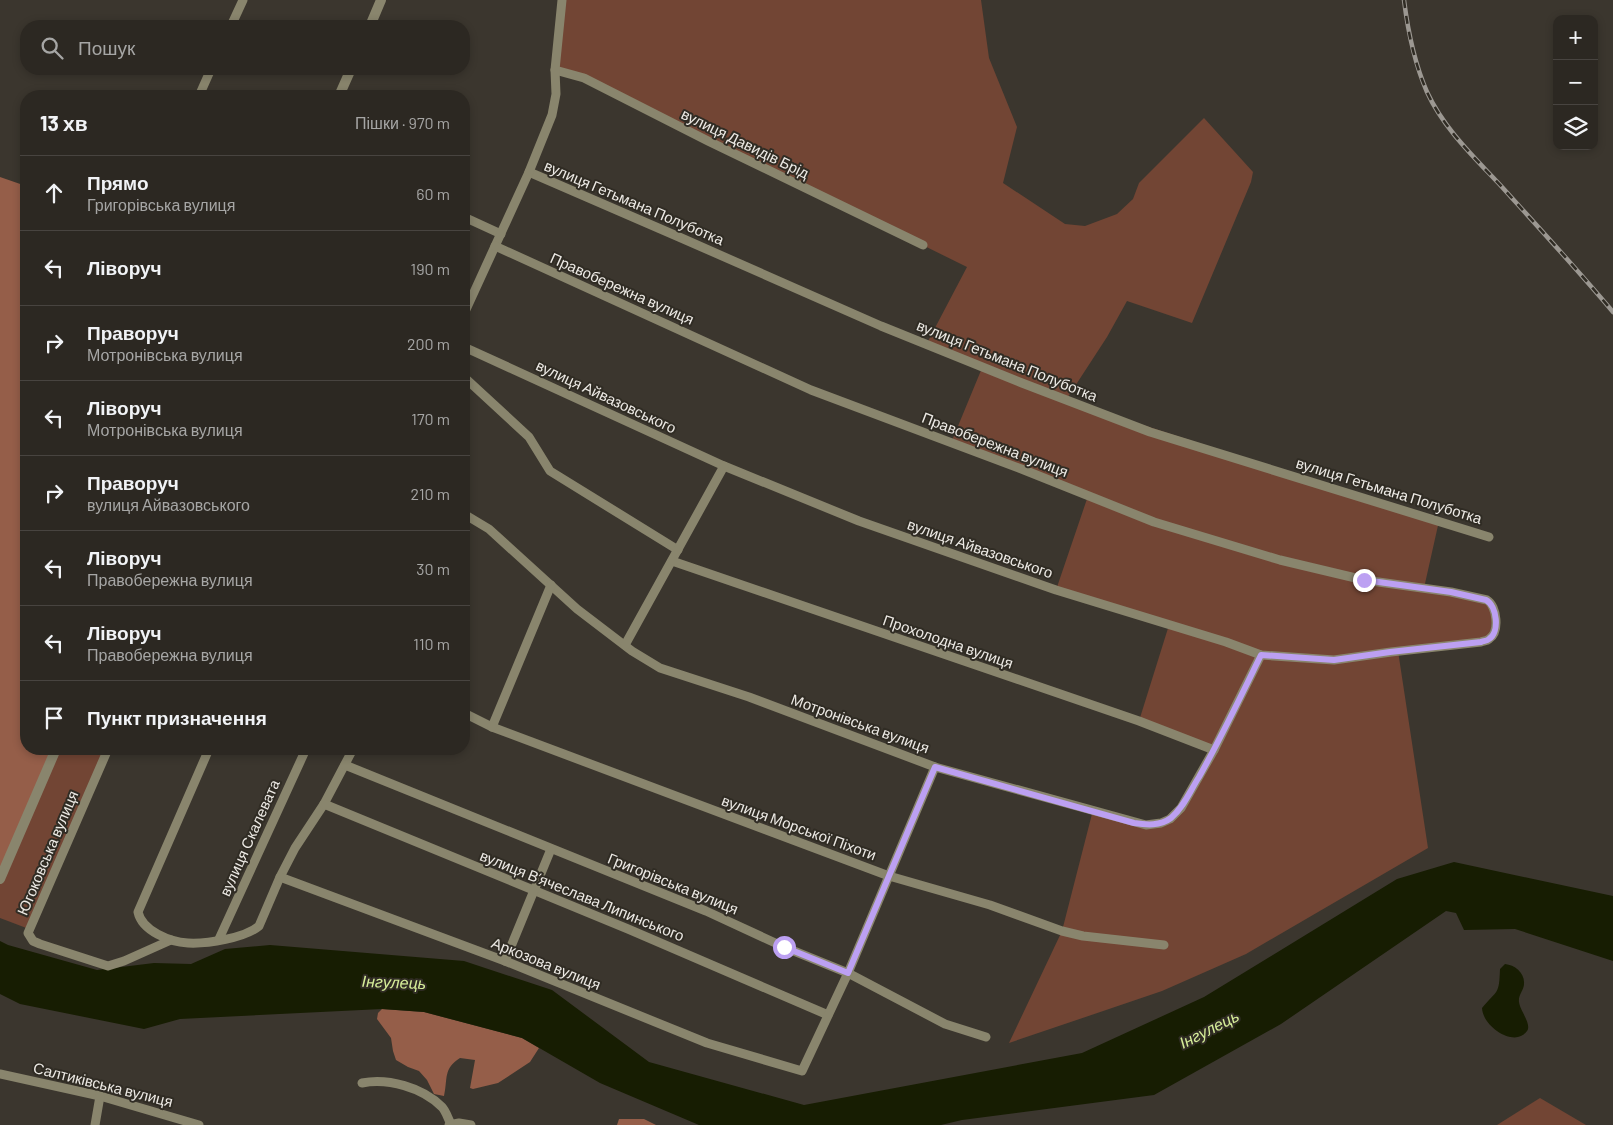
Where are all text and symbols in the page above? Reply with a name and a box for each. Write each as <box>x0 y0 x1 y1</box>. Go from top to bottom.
map controls <box>1553 15 1598 150</box>
button: + <box>1553 15 1598 60</box>
search box <box>20 20 470 75</box>
icon: search <box>38 34 66 62</box>
text: Пошук <box>78 36 135 59</box>
button: − <box>1553 60 1598 105</box>
street label: вулиця Давидів Брід <box>679 104 812 182</box>
button: layers <box>1553 105 1598 150</box>
text: 13 хв <box>40 110 88 135</box>
text: Пішки · 970 m <box>355 113 450 132</box>
street label: вулиця Гетьмана Полуботка <box>542 156 728 248</box>
text: Прямо <box>87 171 149 194</box>
icon: ahead <box>40 179 68 207</box>
text: 60 m <box>416 184 450 203</box>
text: Григорівська вулиця <box>87 195 235 214</box>
street label: Правобережна вулиця <box>548 248 697 328</box>
icon: left <box>40 254 68 282</box>
text: Ліворуч <box>87 256 162 279</box>
text: 190 m <box>411 259 450 278</box>
street label: вулиця Гетьмана Полуботка <box>914 315 1101 405</box>
text: Праворуч <box>87 321 179 344</box>
icon: right <box>40 329 68 357</box>
text: 200 m <box>407 334 450 353</box>
text: Мотронівська вулиця <box>87 345 243 364</box>
street label: вулиця Айвазовського <box>533 356 679 437</box>
text: Ліворуч <box>87 396 162 419</box>
icon: left <box>40 404 68 432</box>
street label: Правобережна вулиця <box>920 408 1071 480</box>
text: 170 m <box>411 409 450 428</box>
text: Мотронівська вулиця <box>87 420 243 439</box>
street label: вулиця Гетьмана Полуботка <box>1294 453 1485 527</box>
text: Праворуч <box>87 471 179 494</box>
icon: right <box>40 479 68 507</box>
text: 210 m <box>411 484 450 503</box>
text: вулиця Айвазовського <box>87 495 250 514</box>
street label: вулиця Айвазовського <box>905 515 1055 581</box>
text: Ліворуч <box>87 546 162 569</box>
icon: left <box>40 554 68 582</box>
text: 30 m <box>416 559 450 578</box>
route end <box>1353 569 1376 592</box>
text: Правобережна вулиця <box>87 570 253 589</box>
street label: Прохолодна вулиця <box>881 610 1016 672</box>
text: Ліворуч <box>87 621 162 644</box>
icon: left <box>40 629 68 657</box>
text: 110 m <box>413 634 450 653</box>
text: Правобережна вулиця <box>87 645 253 664</box>
street label: Мотронівська вулиця <box>789 690 932 756</box>
icon: arrive <box>40 704 68 732</box>
text: Пункт призначення <box>87 706 267 729</box>
street label: вулиця Скалевата <box>215 776 283 899</box>
street label: Югоковська вулиця <box>13 788 81 918</box>
street label: вулиця Морської Піхоти <box>720 791 879 863</box>
street label: вулиця В’ячеслава Липинського <box>478 846 687 944</box>
street label: Григорівська вулиця <box>605 849 741 917</box>
street label: Аркозова вулиця <box>489 933 604 993</box>
route start <box>773 936 796 959</box>
water label: Інгулець <box>361 971 427 992</box>
water label: Інгулець <box>1176 1005 1242 1052</box>
street label: Салтиківська вулиця <box>32 1058 175 1110</box>

